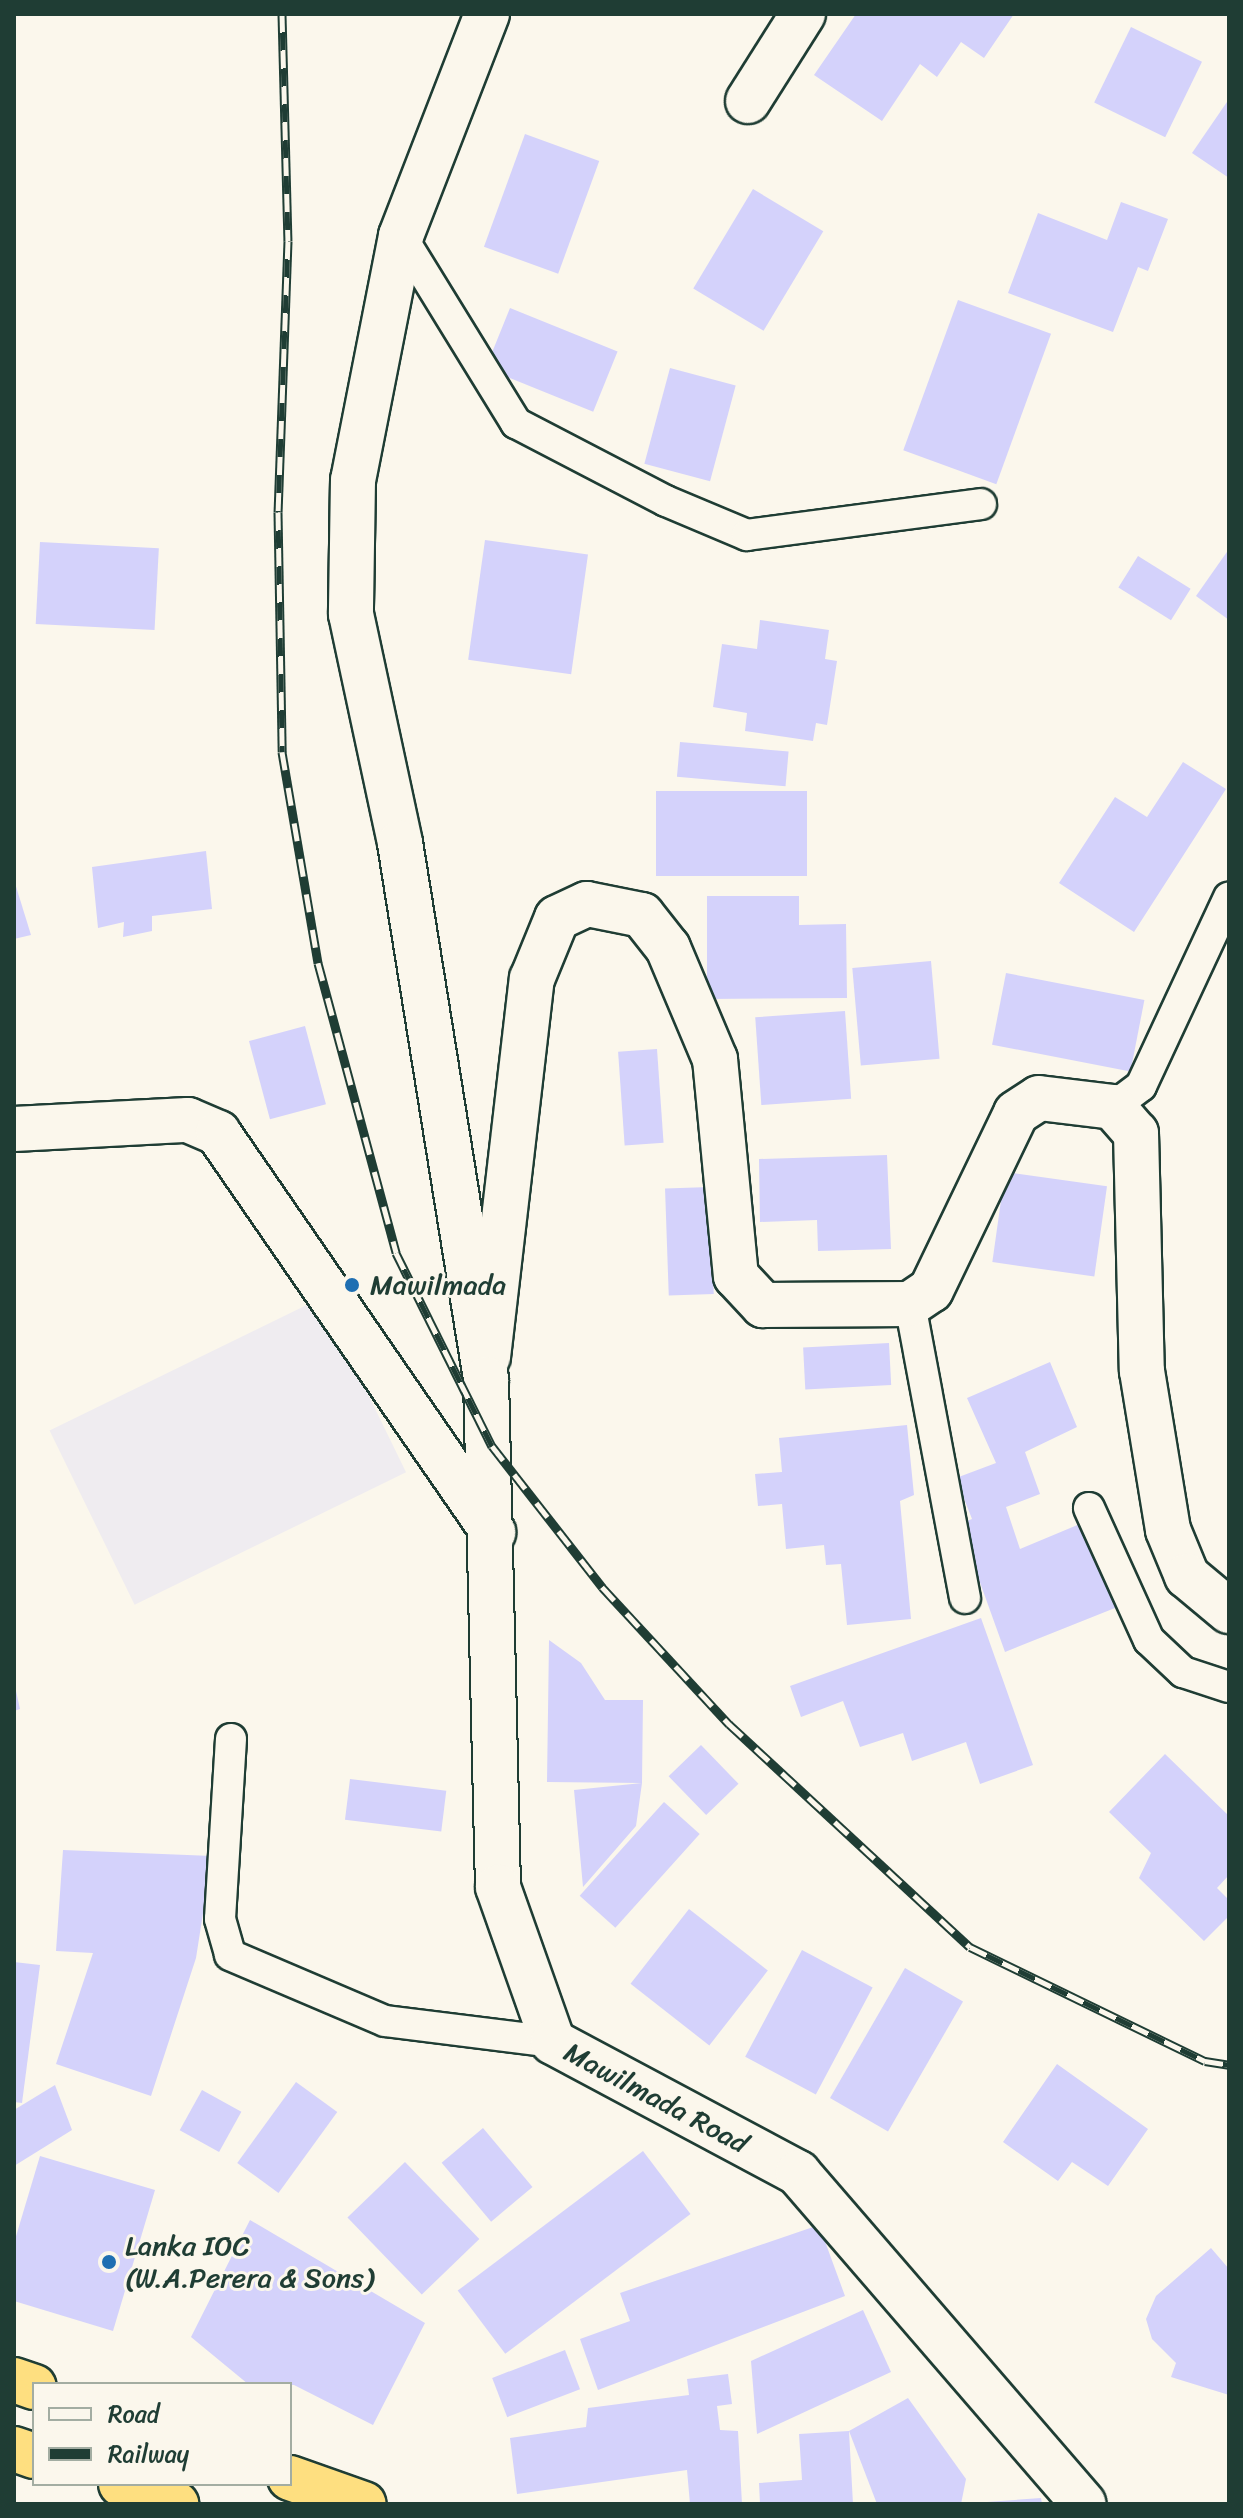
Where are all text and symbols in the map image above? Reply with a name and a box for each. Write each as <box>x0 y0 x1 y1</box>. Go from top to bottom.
place label: Mawilmada <box>370 1268 506 1302</box>
marker: Mawilmada <box>341 1274 363 1296</box>
street label: Mawilmada Road <box>558 2035 754 2161</box>
place label: Lanka IOC (W.A.Perera & Sons) <box>125 2229 374 2295</box>
marker: Lanka IOC (W.A.Perera & Sons) <box>100 2253 118 2271</box>
legend <box>32 2382 292 2486</box>
text: Road <box>108 2393 159 2435</box>
text: Railway <box>108 2433 189 2475</box>

